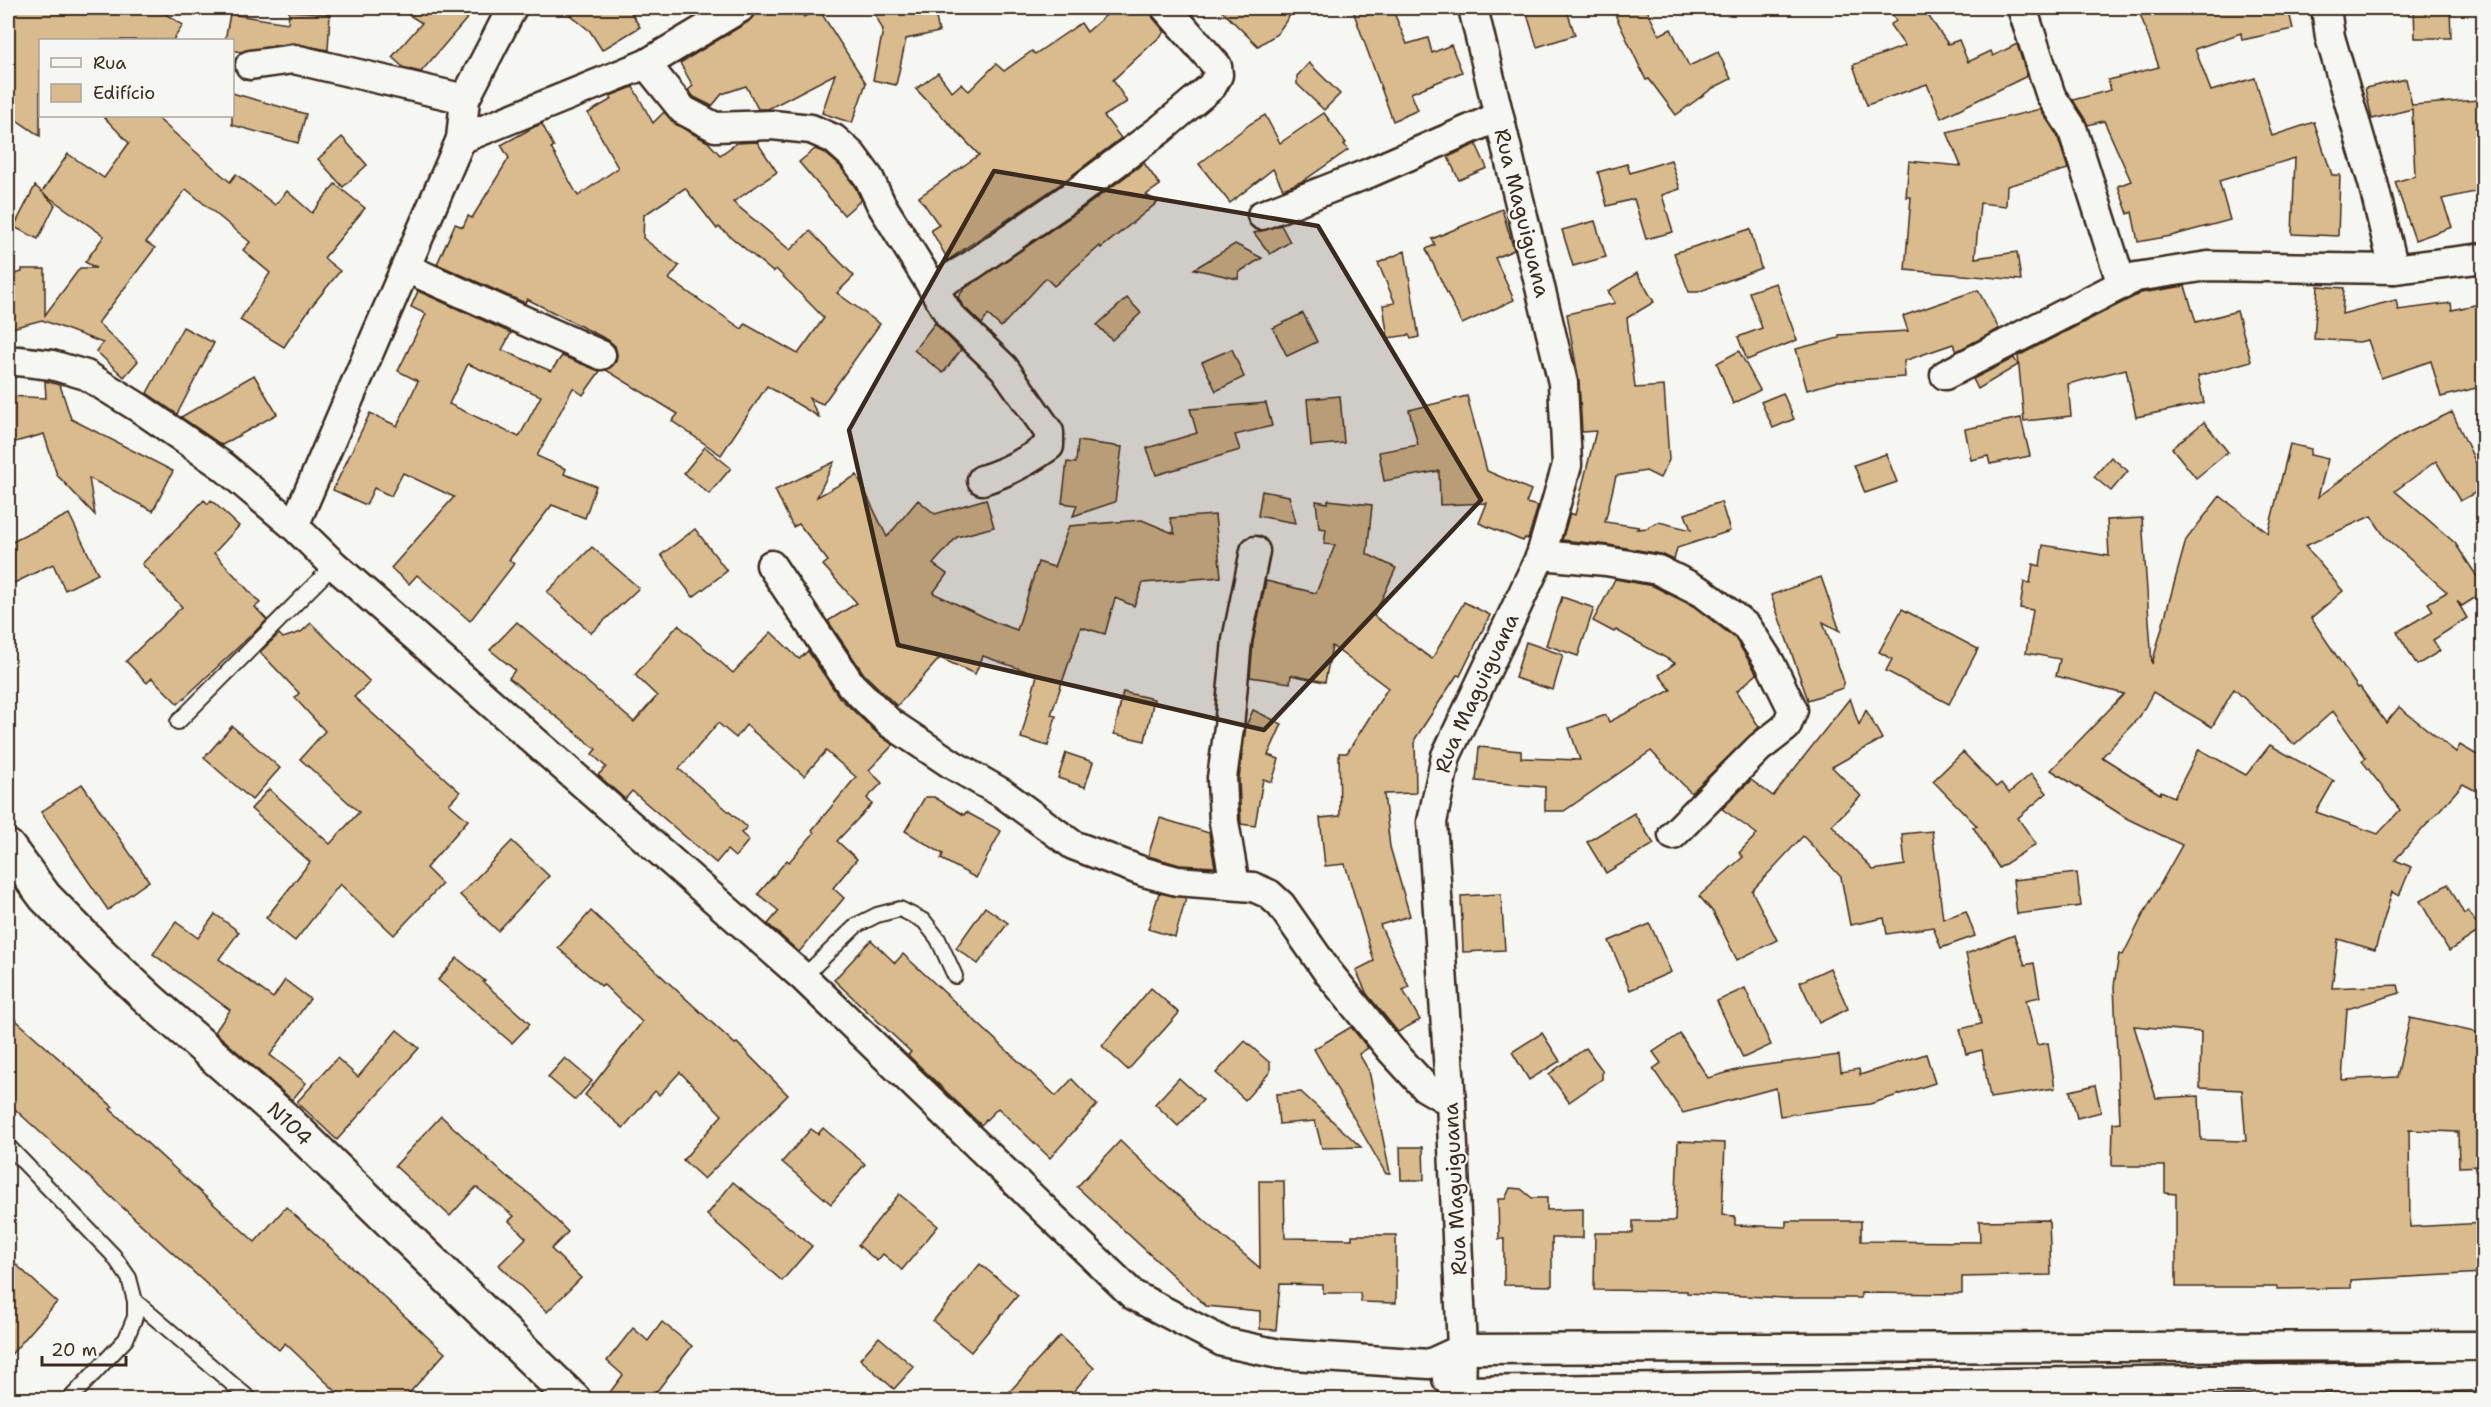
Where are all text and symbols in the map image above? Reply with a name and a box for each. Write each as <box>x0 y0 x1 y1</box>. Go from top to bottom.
legend <box>39 39 234 117</box>
text: Rua <box>93 51 126 75</box>
text: Edifício <box>93 81 155 105</box>
street label: Rua Maguiguana <box>1487 126 1557 300</box>
street label: Rua Maguiguana <box>1429 609 1525 775</box>
street label: N104 <box>261 1095 318 1152</box>
street label: Rua Maguiguana <box>1436 1102 1474 1276</box>
scale bar <box>42 1329 126 1367</box>
text: 20 m <box>51 1338 97 1362</box>

